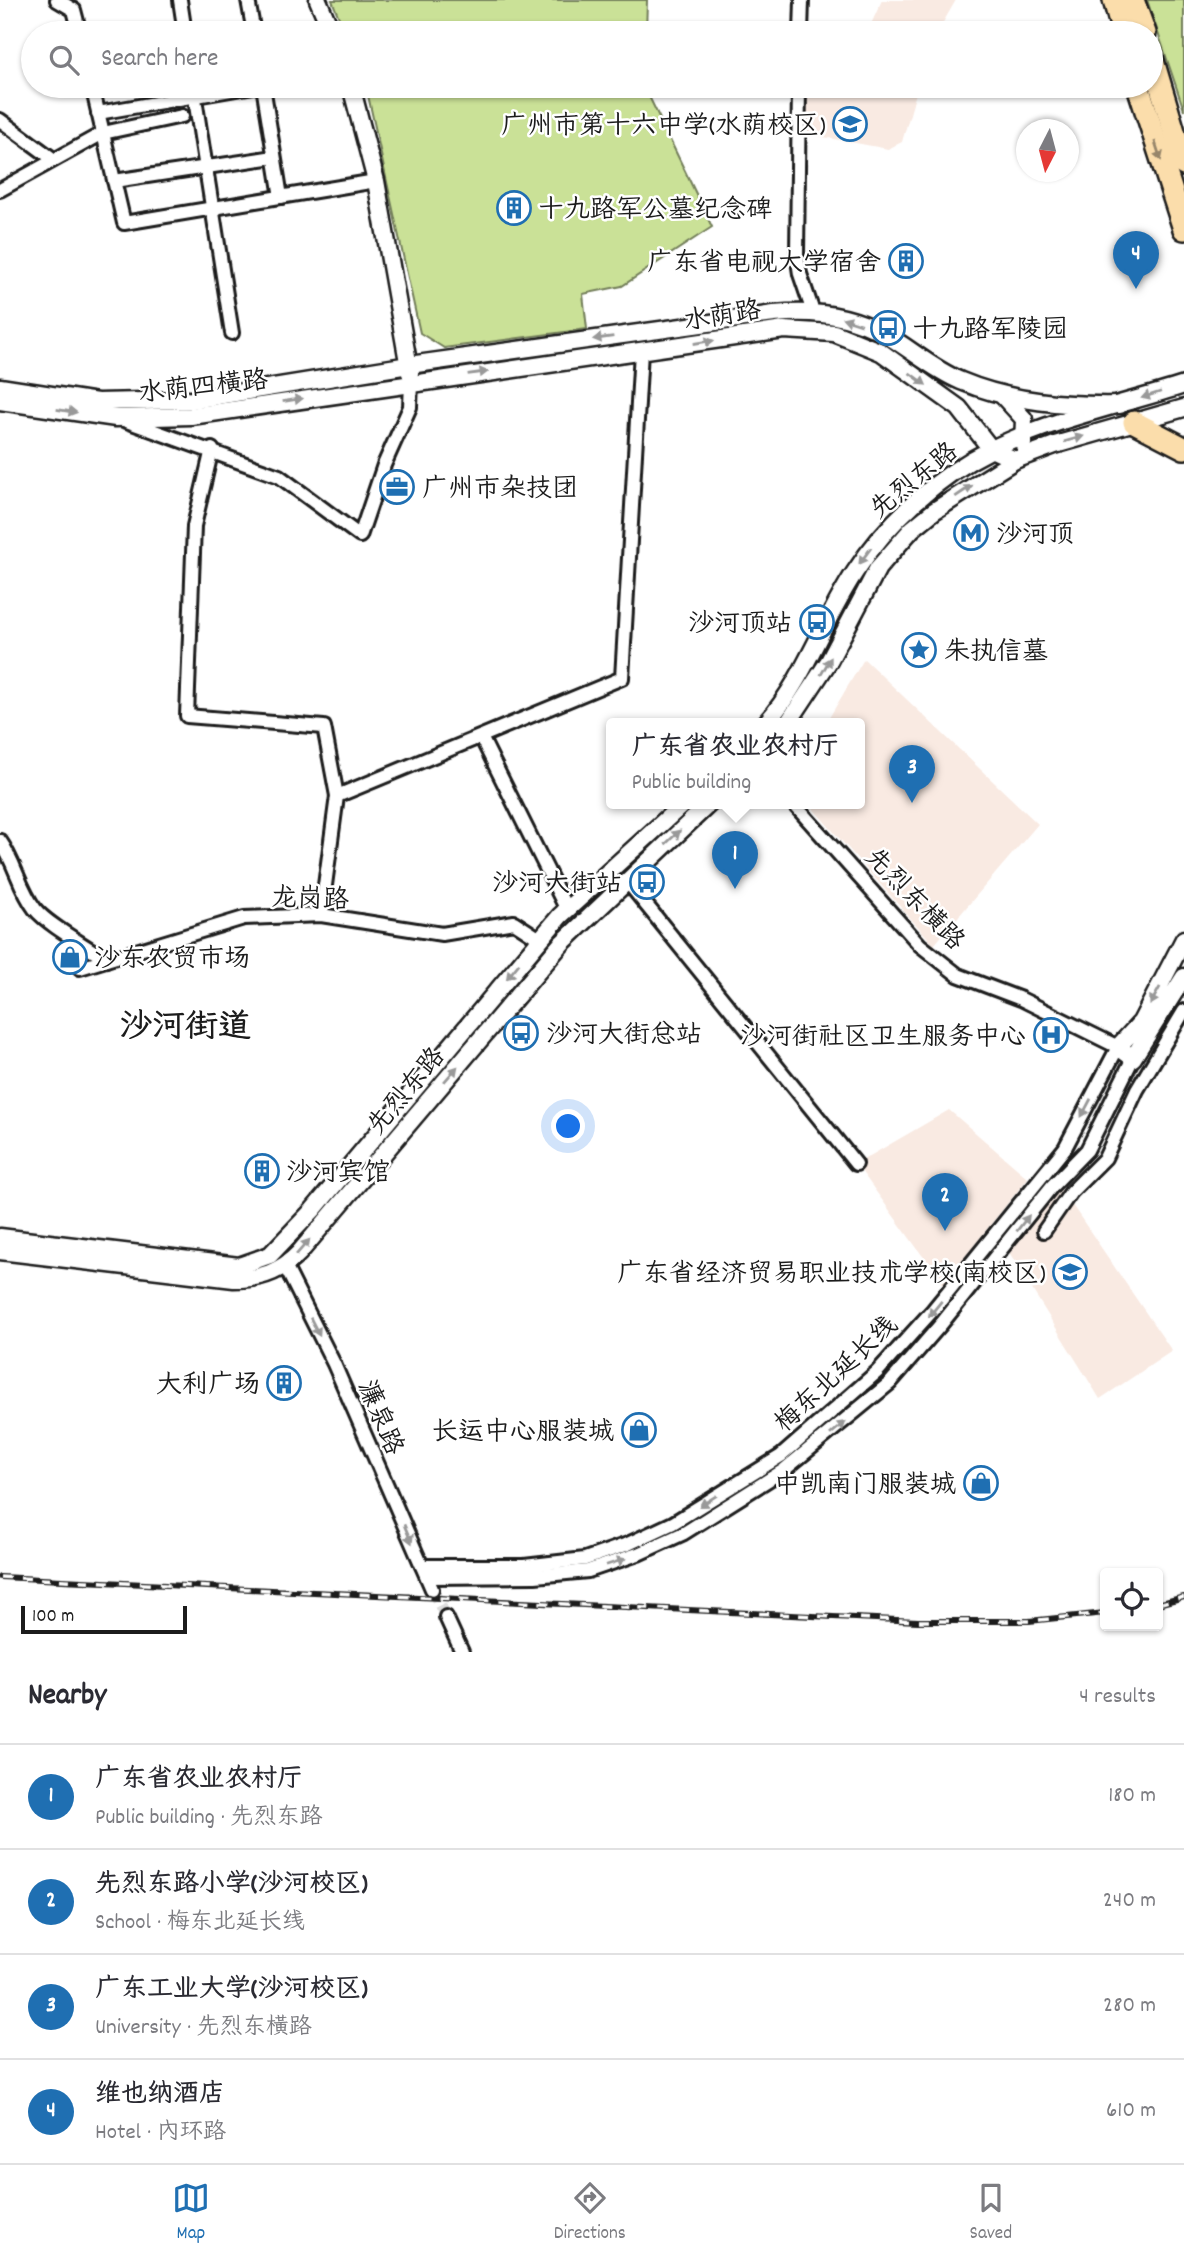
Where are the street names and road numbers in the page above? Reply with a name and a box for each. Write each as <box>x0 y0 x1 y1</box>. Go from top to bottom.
street label: 水荫路 <box>681 293 764 342</box>
street label: 水荫四横路 <box>137 363 270 414</box>
street label: 先烈东路 <box>863 435 967 529</box>
street label: 先烈东横路 <box>855 841 972 960</box>
street label: 龙岗路 <box>270 881 350 920</box>
street label: 先烈东路 <box>360 1041 455 1144</box>
street label: 梅东北延长线 <box>768 1309 907 1442</box>
street label: 濂泉路 <box>347 1375 411 1462</box>

